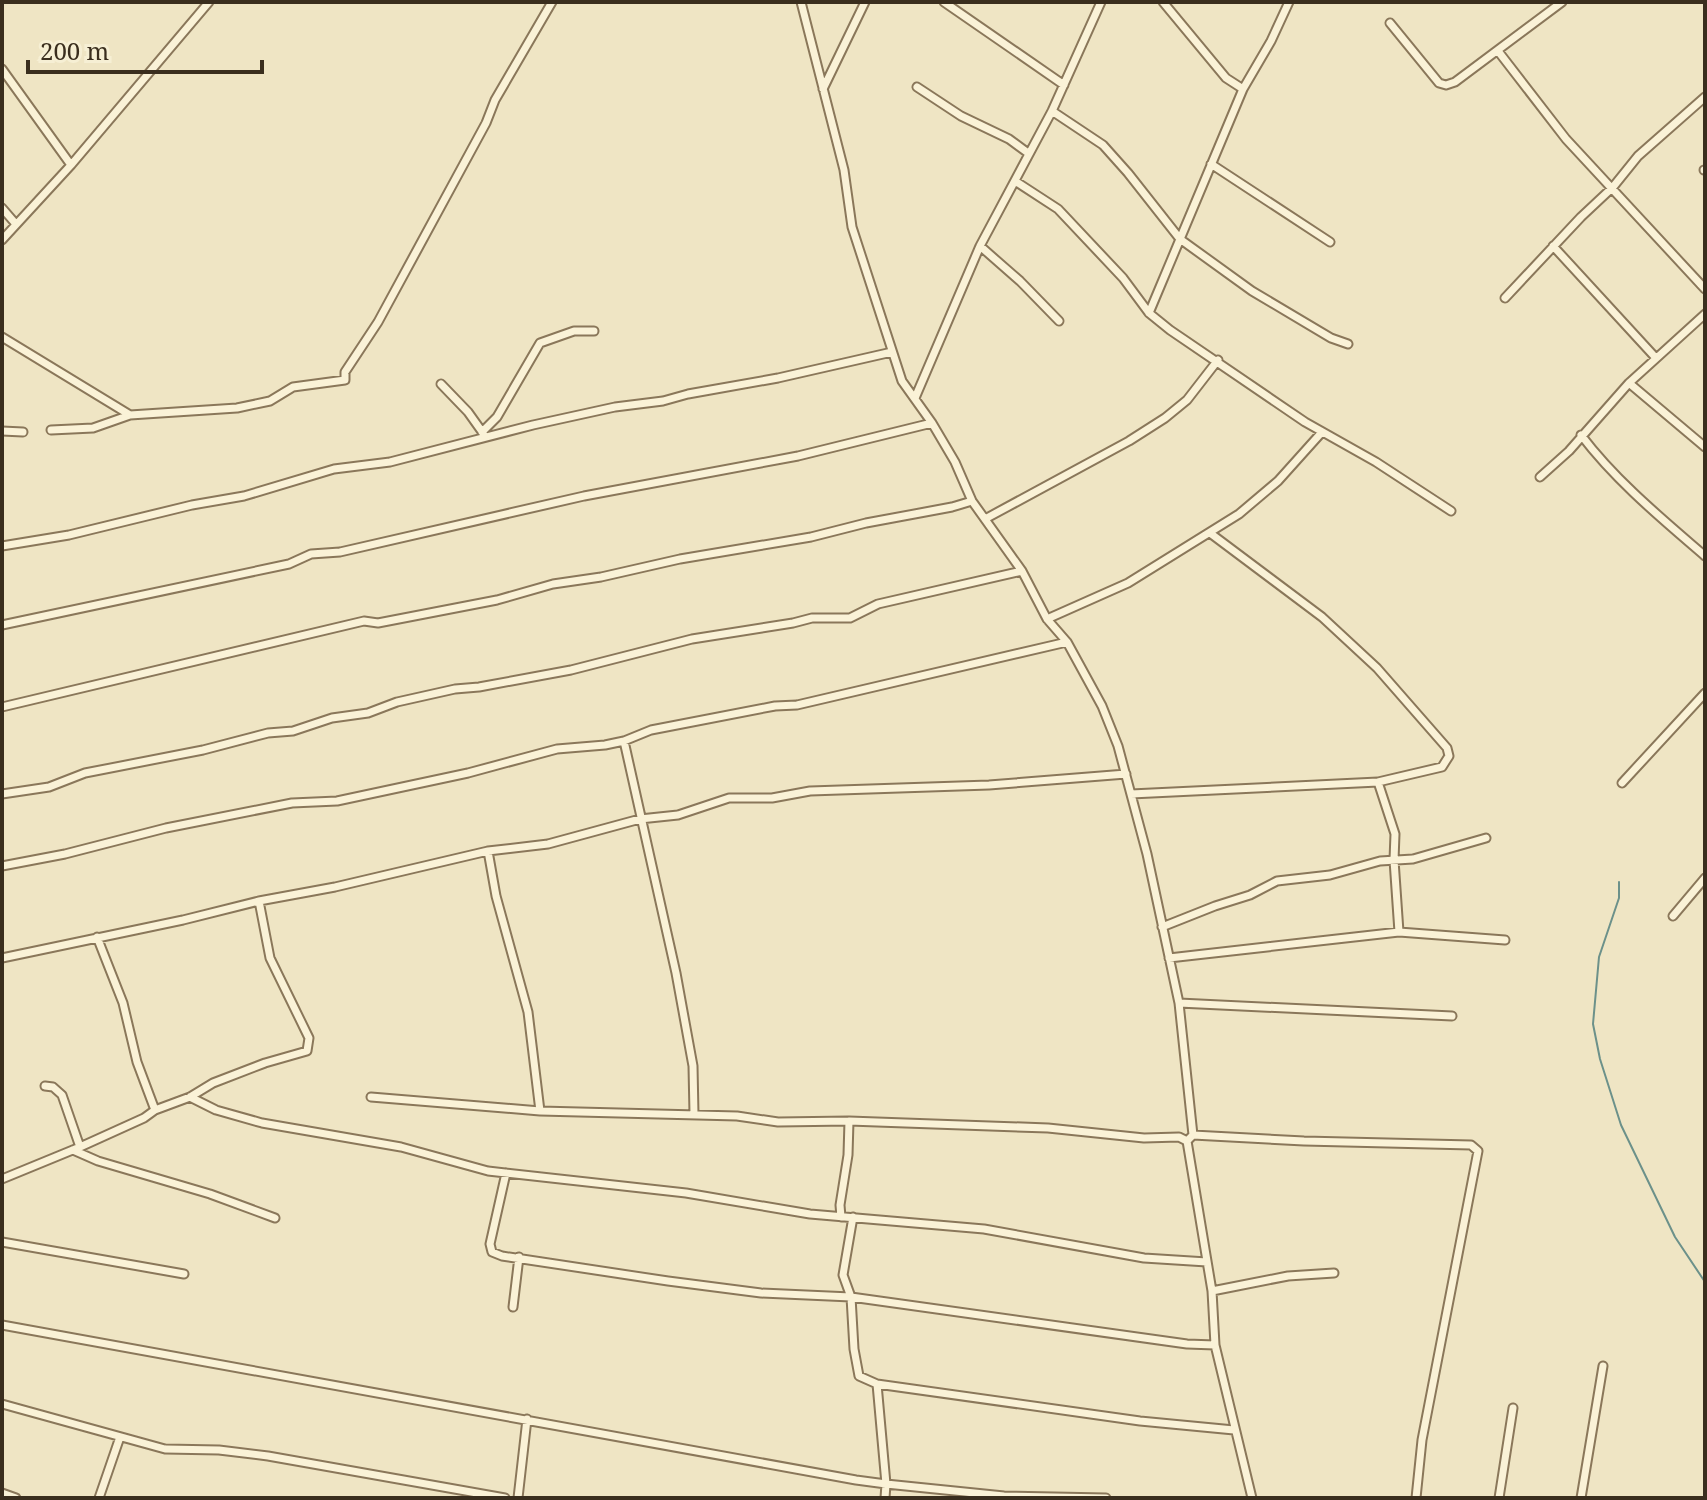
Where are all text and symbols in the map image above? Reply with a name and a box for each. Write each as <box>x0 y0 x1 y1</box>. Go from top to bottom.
scale bar <box>28 24 262 74</box>
text: 200 m <box>40 34 109 67</box>

